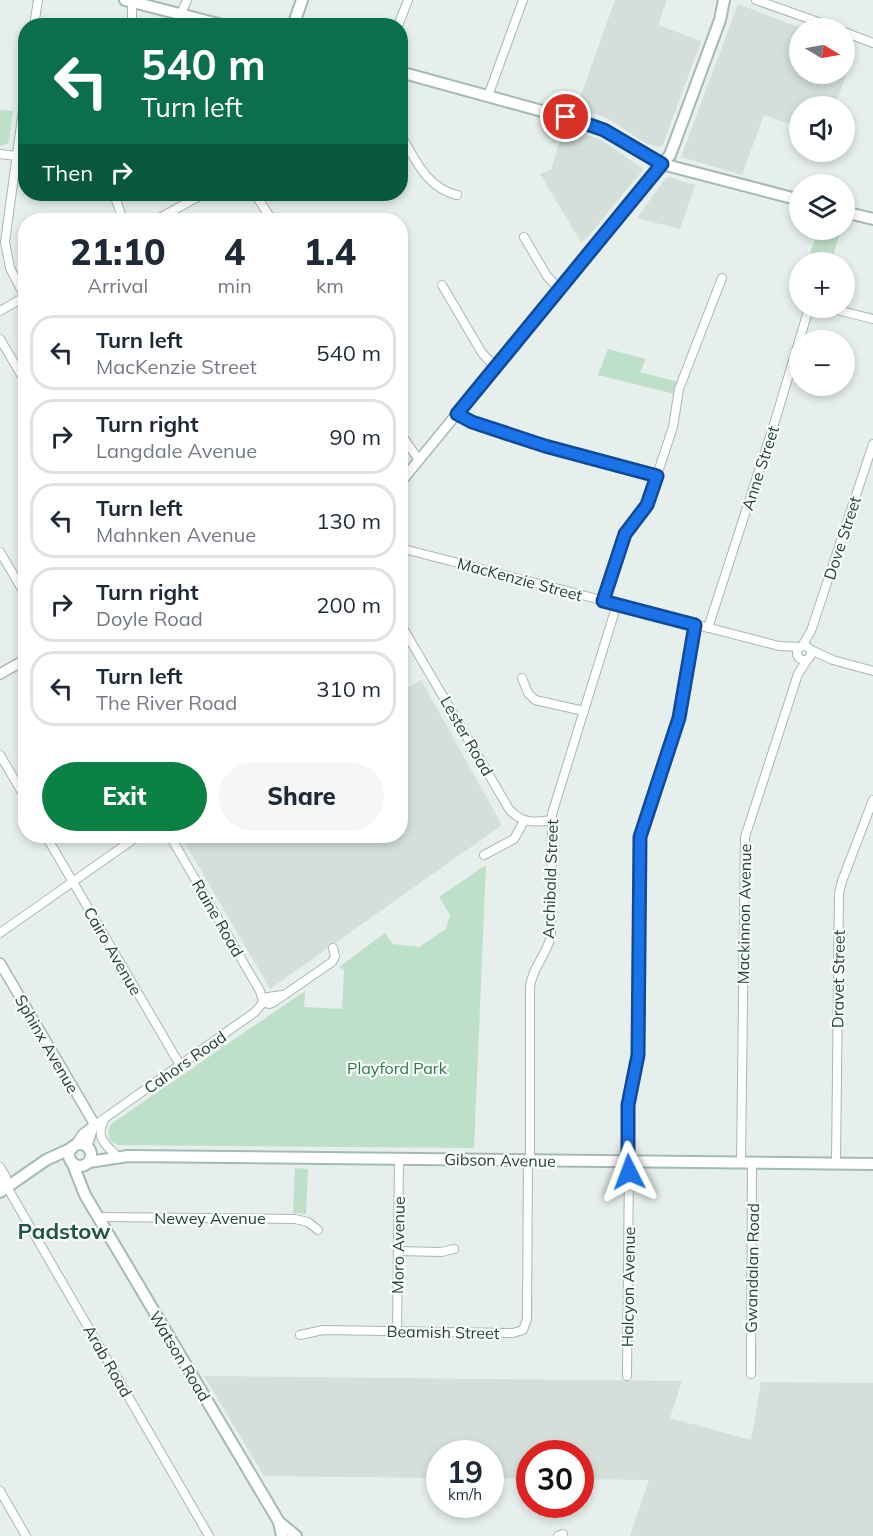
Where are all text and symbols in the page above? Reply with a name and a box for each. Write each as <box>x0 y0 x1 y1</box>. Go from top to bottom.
north arrow <box>789 18 855 84</box>
map controls <box>789 18 855 396</box>
text: 540 m <box>141 38 266 91</box>
icon: left <box>42 42 120 120</box>
text: Turn left <box>141 90 243 124</box>
pin <box>540 91 591 142</box>
button: sound <box>789 96 855 162</box>
icon: arrive <box>549 100 582 133</box>
icon: right <box>105 156 138 189</box>
text: Then <box>42 159 93 187</box>
button: layers <box>789 174 855 240</box>
text: 21:10 <box>70 229 166 274</box>
text: 4 <box>224 229 245 274</box>
text: 1.4 <box>304 229 356 274</box>
button: + <box>789 252 855 318</box>
text: Arrival <box>87 273 148 298</box>
text: min <box>218 273 252 298</box>
text: km <box>316 273 344 298</box>
text: Turn left <box>96 326 183 354</box>
button: − <box>789 330 855 396</box>
icon: left <box>45 336 78 369</box>
text: 540 m <box>316 339 381 367</box>
text: MacKenzie Street <box>96 354 257 379</box>
text: Turn right <box>96 410 199 438</box>
icon: right <box>45 420 78 453</box>
text: 90 m <box>330 423 381 451</box>
street label: Anne Street <box>737 423 783 513</box>
text: Langdale Avenue <box>96 438 257 463</box>
street label: Dove Street <box>819 493 865 582</box>
text: Turn left <box>96 494 183 522</box>
icon: left <box>45 504 78 537</box>
text: 130 m <box>316 507 381 535</box>
text: Mahnken Avenue <box>96 522 256 547</box>
street label: MacKenzie Street <box>455 553 585 605</box>
text: Turn right <box>96 578 199 606</box>
icon: right <box>45 588 78 621</box>
text: 200 m <box>316 591 381 619</box>
text: Doyle Road <box>96 606 203 631</box>
text: Turn left <box>96 662 183 690</box>
icon: left <box>45 672 78 705</box>
text: 310 m <box>316 675 381 703</box>
text: The River Road <box>96 690 237 715</box>
street label: Lester Road <box>436 693 498 779</box>
button: Exit <box>42 762 207 831</box>
button: Share <box>219 762 384 831</box>
street label: Archibald Street <box>538 818 562 939</box>
street label: Mackinnon Avenue <box>733 844 755 984</box>
street label: Raine Road <box>188 876 248 960</box>
street label: Cairo Avenue <box>80 903 146 999</box>
street label: Dravet Street <box>827 929 849 1028</box>
street label: Sphinx Avenue <box>11 991 83 1097</box>
street label: Cahors Road <box>140 1026 230 1098</box>
park label: Playford Park <box>347 1058 448 1078</box>
position arrow <box>597 1140 661 1204</box>
street label: Gibson Avenue <box>444 1149 556 1171</box>
street label: Moro Avenue <box>387 1196 409 1294</box>
street label: Gwandalan Road <box>741 1203 763 1333</box>
street label: Newey Avenue <box>154 1208 266 1228</box>
district label: Padstow <box>18 1217 111 1245</box>
street label: Halcyon Avenue <box>617 1227 639 1347</box>
street label: Watson Road <box>145 1307 215 1405</box>
street label: Arab Road <box>79 1321 137 1401</box>
street label: Beamish Street <box>386 1321 500 1343</box>
speed limit sign: 30 <box>516 1440 594 1518</box>
text: 19 <box>447 1453 483 1491</box>
text: km/h <box>448 1485 482 1504</box>

